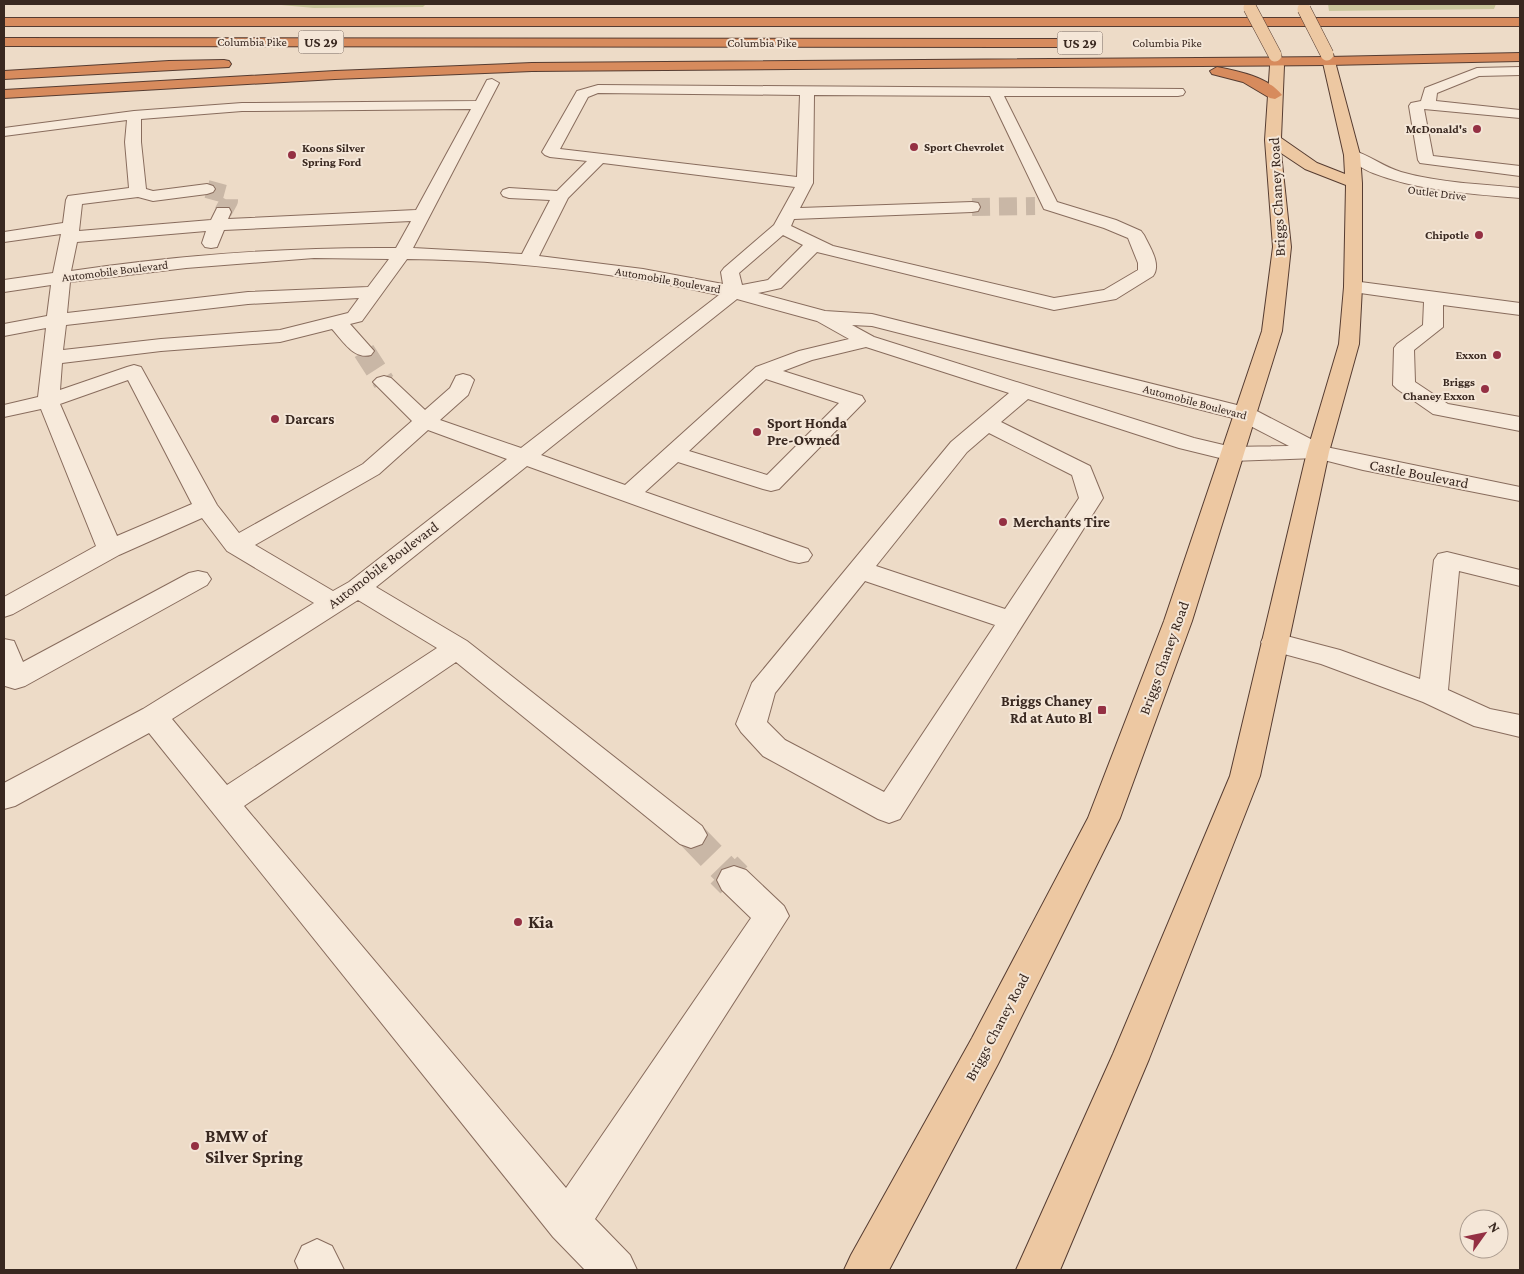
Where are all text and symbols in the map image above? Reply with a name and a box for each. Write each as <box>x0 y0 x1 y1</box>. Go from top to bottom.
road number: US 29 <box>298 31 344 54</box>
road number: US 29 <box>1058 32 1102 54</box>
street label: Columbia Pike <box>217 35 287 49</box>
street label: Columbia Pike <box>727 36 797 50</box>
street label: Columbia Pike <box>1132 36 1202 50</box>
place label: McDonald's <box>1406 122 1467 136</box>
marker: McDonald's <box>1471 123 1483 135</box>
street label: Briggs Chaney Road <box>1266 137 1289 257</box>
place label: Sport Chevrolet <box>924 140 1005 154</box>
place label: Koons Silver Spring Ford <box>302 141 365 169</box>
marker: Sport Chevrolet <box>908 141 920 153</box>
marker: Koons Silver Spring Ford <box>286 149 298 161</box>
street label: Outlet Drive <box>1407 182 1467 204</box>
place label: Chipotle <box>1425 228 1469 242</box>
marker: Chipotle <box>1473 229 1485 241</box>
street label: Automobile Boulevard <box>61 257 170 284</box>
street label: Automobile Boulevard <box>614 264 723 296</box>
place label: Exxon <box>1455 348 1487 362</box>
marker: Exxon <box>1491 349 1503 361</box>
place label: Briggs Chaney Exxon <box>1403 375 1475 403</box>
street label: Automobile Boulevard <box>1141 381 1249 423</box>
marker: Briggs Chaney Exxon <box>1479 383 1491 395</box>
place label: Darcars <box>285 411 334 427</box>
marker: Darcars <box>269 413 281 425</box>
place label: Sport Honda Pre-Owned <box>767 415 848 448</box>
marker: Sport Honda Pre-Owned <box>751 426 763 438</box>
street label: Castle Boulevard <box>1368 457 1470 491</box>
place label: Merchants Tire <box>1013 514 1110 530</box>
marker: Merchants Tire <box>997 516 1009 528</box>
street label: Automobile Boulevard <box>325 518 441 612</box>
street label: Briggs Chaney Road <box>1136 599 1193 717</box>
place label: Briggs Chaney Rd at Auto Bl <box>1001 693 1093 726</box>
marker: Briggs Chaney Rd at Auto Bl <box>1096 704 1108 716</box>
place label: Kia <box>528 912 554 932</box>
marker: Kia <box>512 916 524 928</box>
street label: Briggs Chaney Road <box>962 971 1033 1084</box>
place label: BMW of Silver Spring <box>205 1126 303 1167</box>
marker: BMW of Silver Spring <box>189 1140 201 1152</box>
north arrow <box>1459 1209 1509 1259</box>
text: N <box>1486 1219 1504 1236</box>

